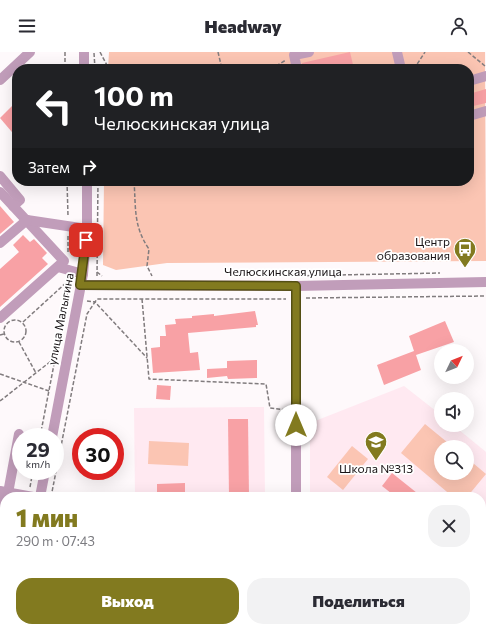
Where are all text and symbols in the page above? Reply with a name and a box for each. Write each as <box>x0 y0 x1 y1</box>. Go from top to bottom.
icon: menu <box>16 15 38 37</box>
text: Headway <box>204 15 282 37</box>
icon: person <box>448 15 470 37</box>
text: 100 m <box>94 78 174 112</box>
icon: left <box>28 80 80 132</box>
text: Челюскинская улица <box>94 112 270 134</box>
icon: right <box>78 156 100 178</box>
text: Затем <box>28 158 70 176</box>
pin <box>69 223 103 257</box>
icon: arrive <box>75 229 97 251</box>
place label: Центр образования <box>377 234 450 262</box>
bus stop icon: Центр образования <box>452 236 478 269</box>
street label: Челюскинская улица <box>224 264 342 278</box>
street label: улица Малыгина <box>44 272 76 366</box>
north arrow <box>434 344 474 384</box>
map controls <box>434 344 474 480</box>
button: sound <box>434 392 474 432</box>
position arrow <box>275 404 317 446</box>
speed limit sign: 30 <box>72 428 124 480</box>
school or university icon: Школа №313 <box>363 429 389 462</box>
text: 29 <box>26 437 50 461</box>
button: search <box>434 440 474 480</box>
text: km/h <box>26 458 50 470</box>
place label: Школа №313 <box>339 461 413 475</box>
text: 1 мин <box>16 503 78 532</box>
button: close <box>428 505 470 547</box>
text: 290 m · 07:43 <box>16 533 95 549</box>
button: Выход <box>16 578 239 624</box>
button: Поделиться <box>247 578 470 624</box>

